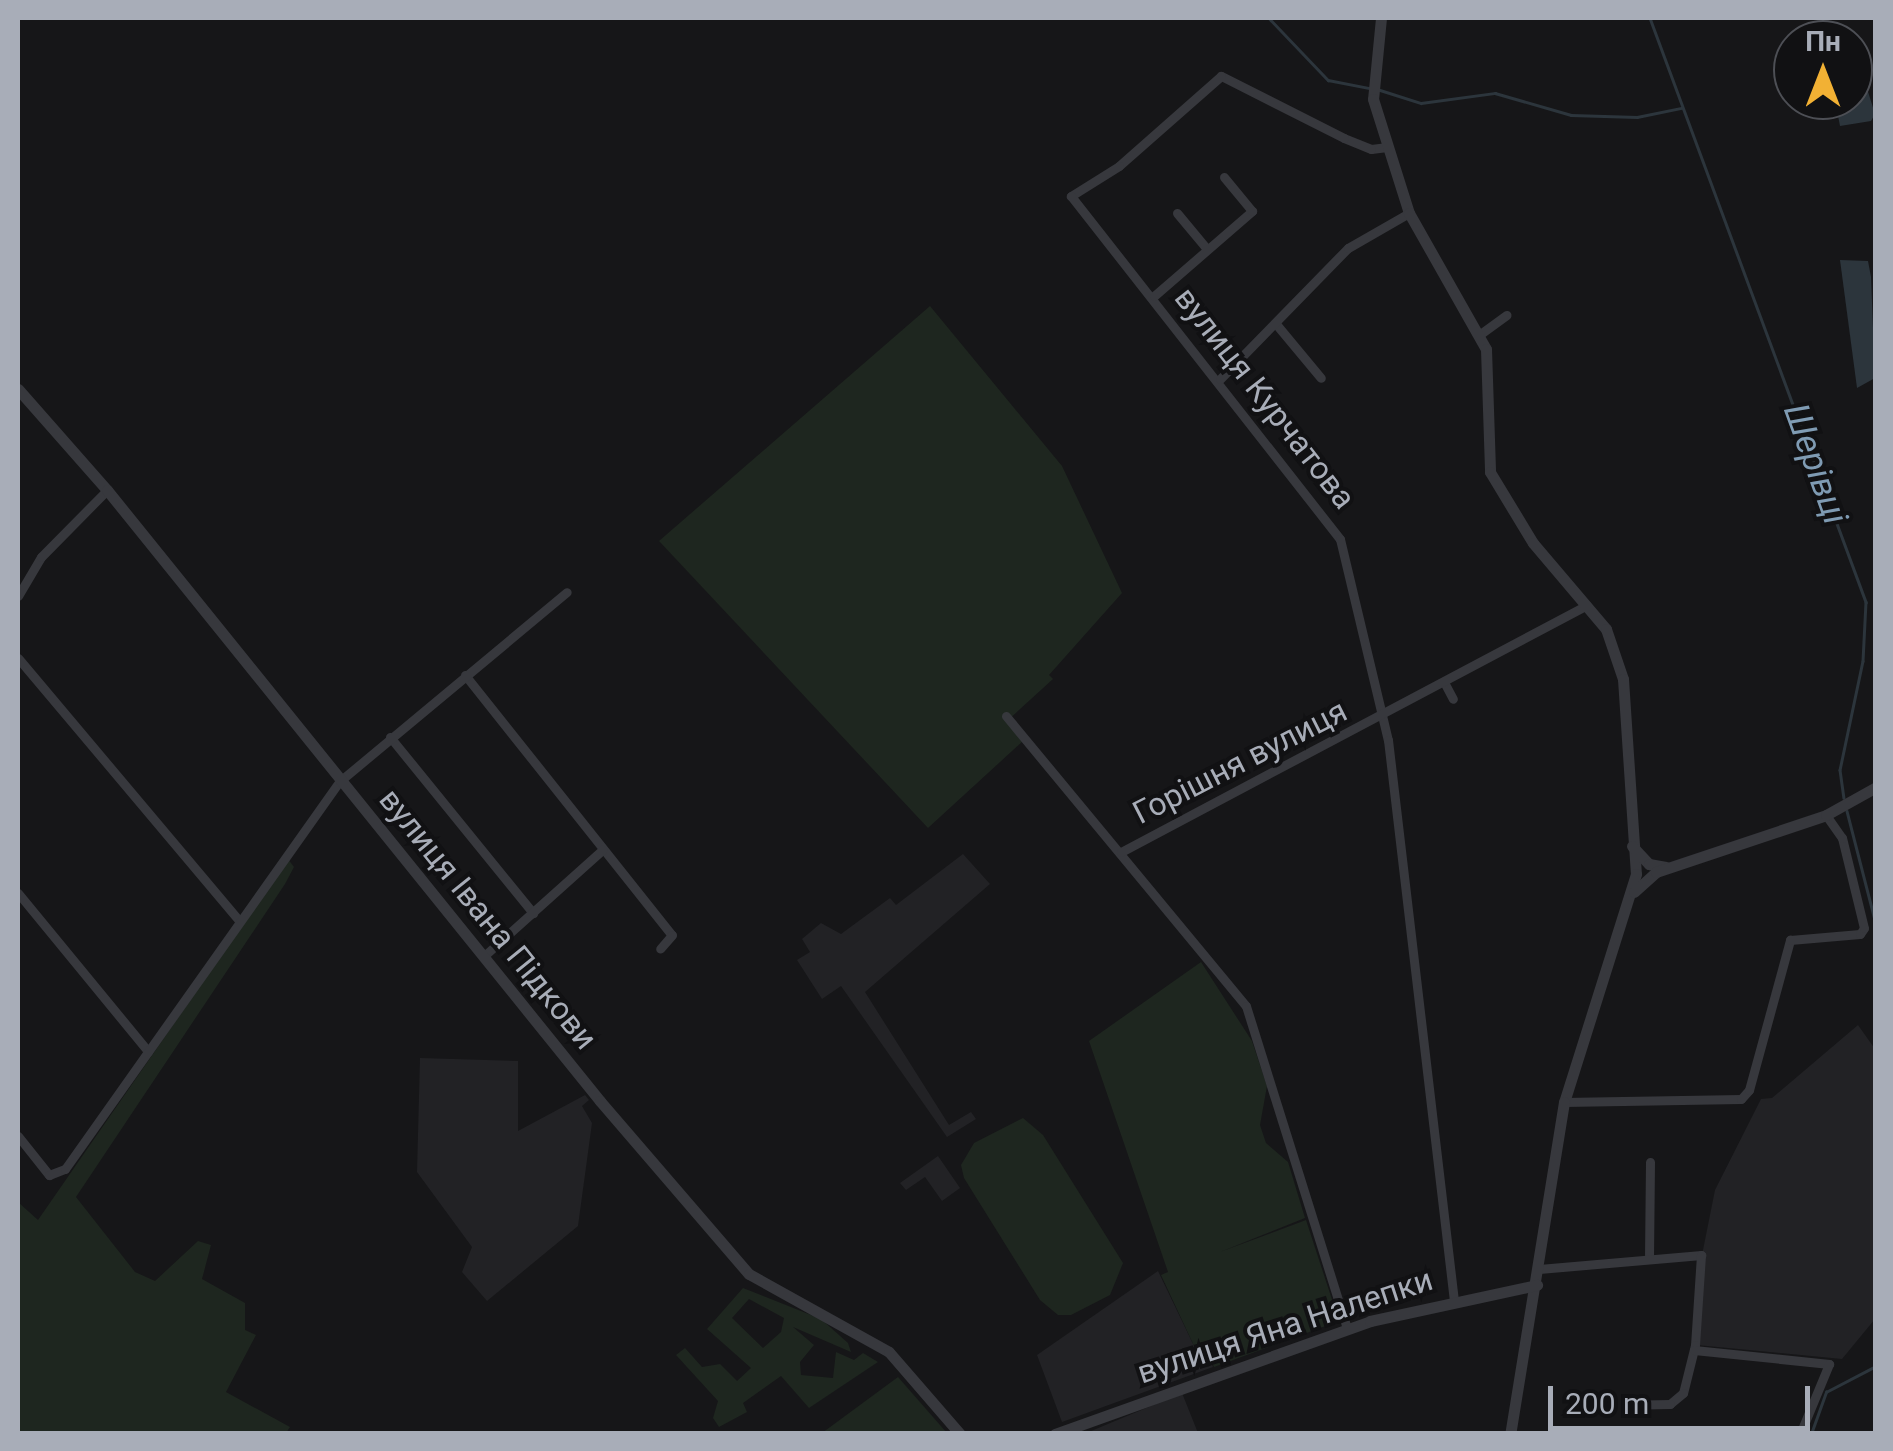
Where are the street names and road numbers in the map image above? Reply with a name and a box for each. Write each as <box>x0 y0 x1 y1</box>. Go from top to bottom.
street label: вулиця Курчатова <box>1167 280 1363 516</box>
street label: Горішня вулиця <box>1127 692 1353 832</box>
street label: вулиця Івана Підкови <box>371 781 605 1057</box>
street label: вулиця Яна Налепки <box>1132 1260 1438 1392</box>

